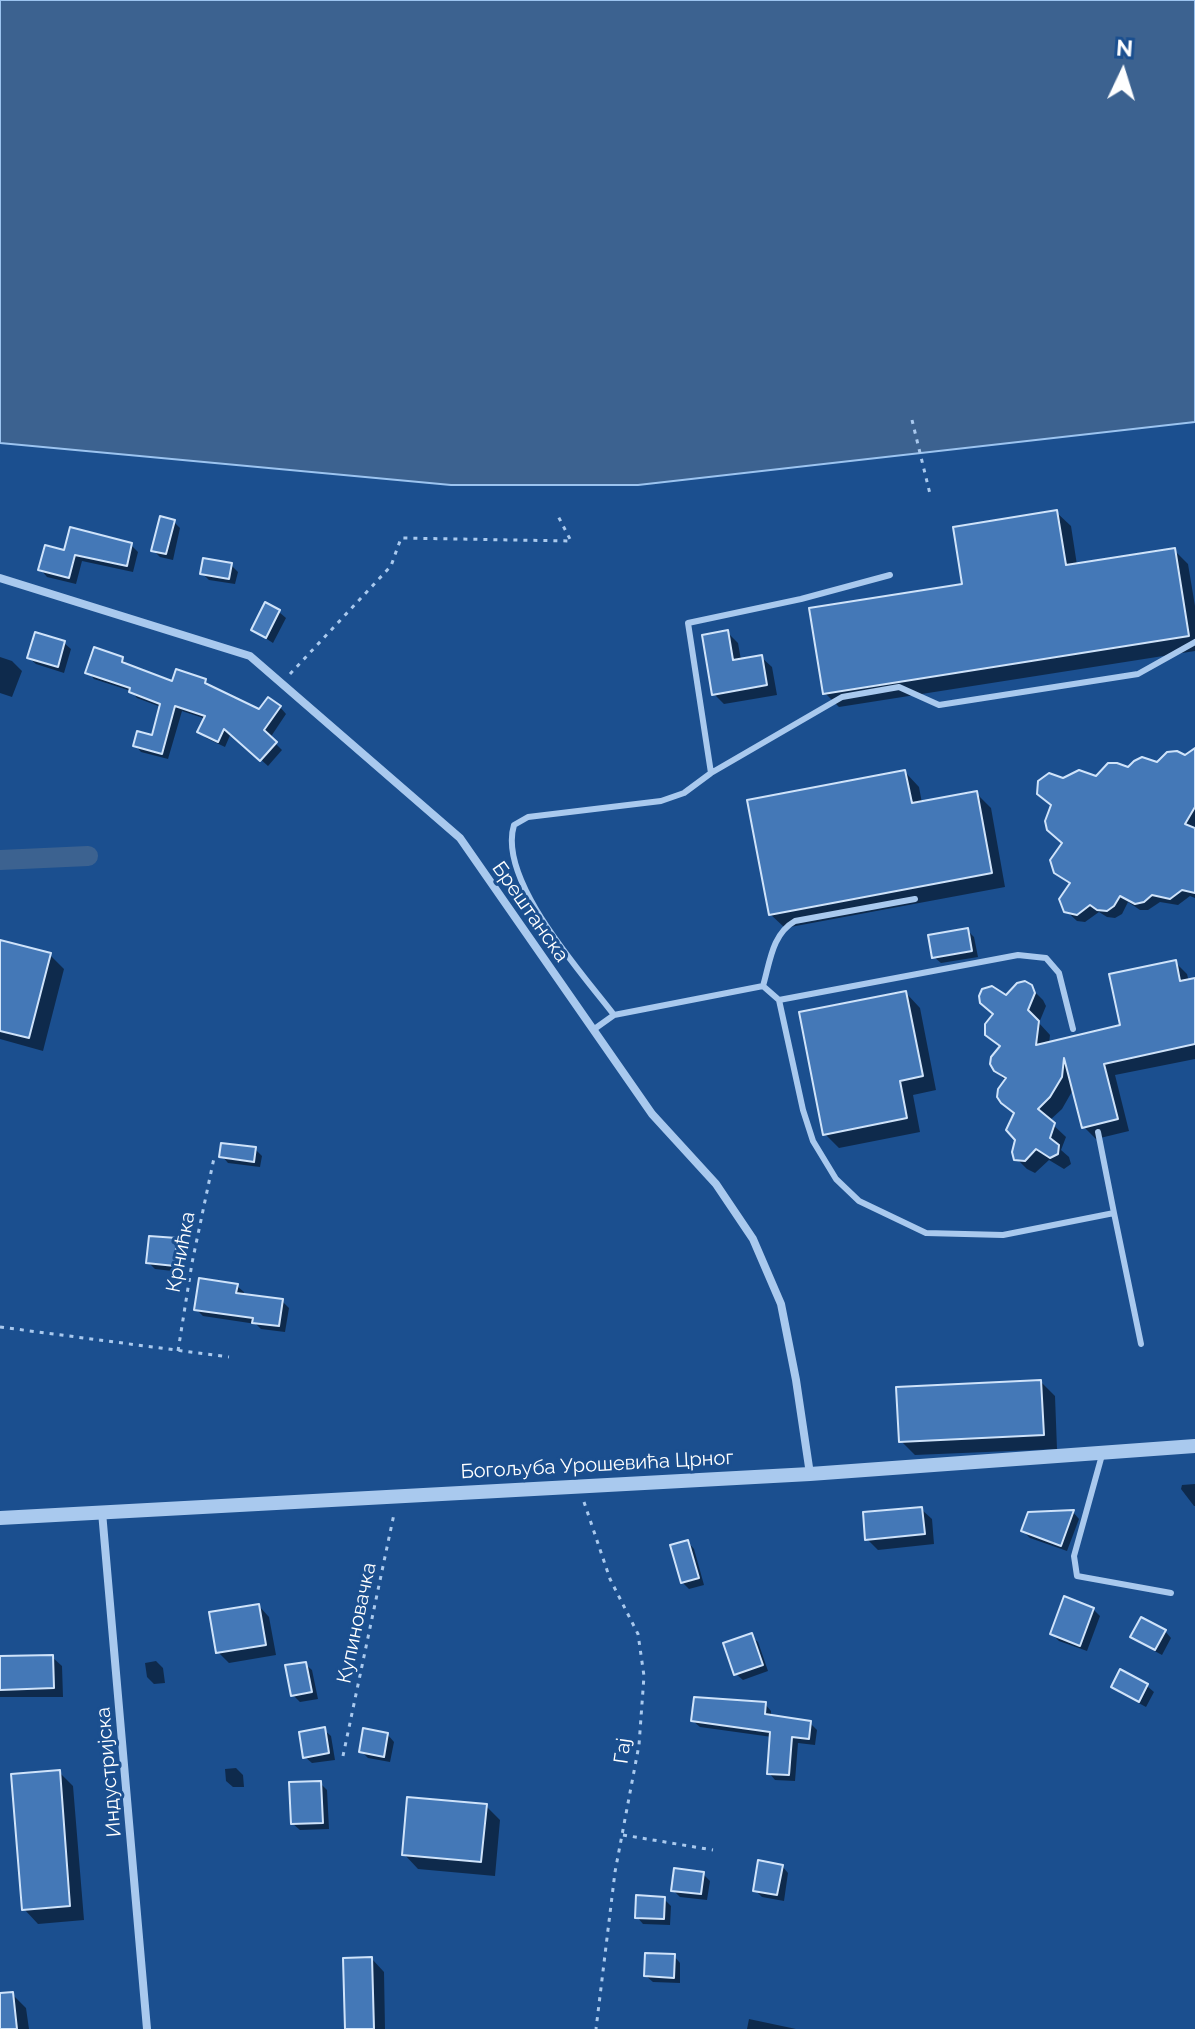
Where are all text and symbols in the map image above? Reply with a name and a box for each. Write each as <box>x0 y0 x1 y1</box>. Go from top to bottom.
north arrow <box>1083 32 1163 112</box>
text: N <box>1115 35 1134 62</box>
street label: Брештанска <box>487 857 573 967</box>
street label: Крнићка <box>161 1210 201 1294</box>
street label: Богољуба Урошевића Црног <box>460 1446 734 1484</box>
street label: Купиновачка <box>332 1560 382 1686</box>
street label: Индустријска <box>91 1706 127 1838</box>
street label: Гај <box>609 1737 637 1765</box>

